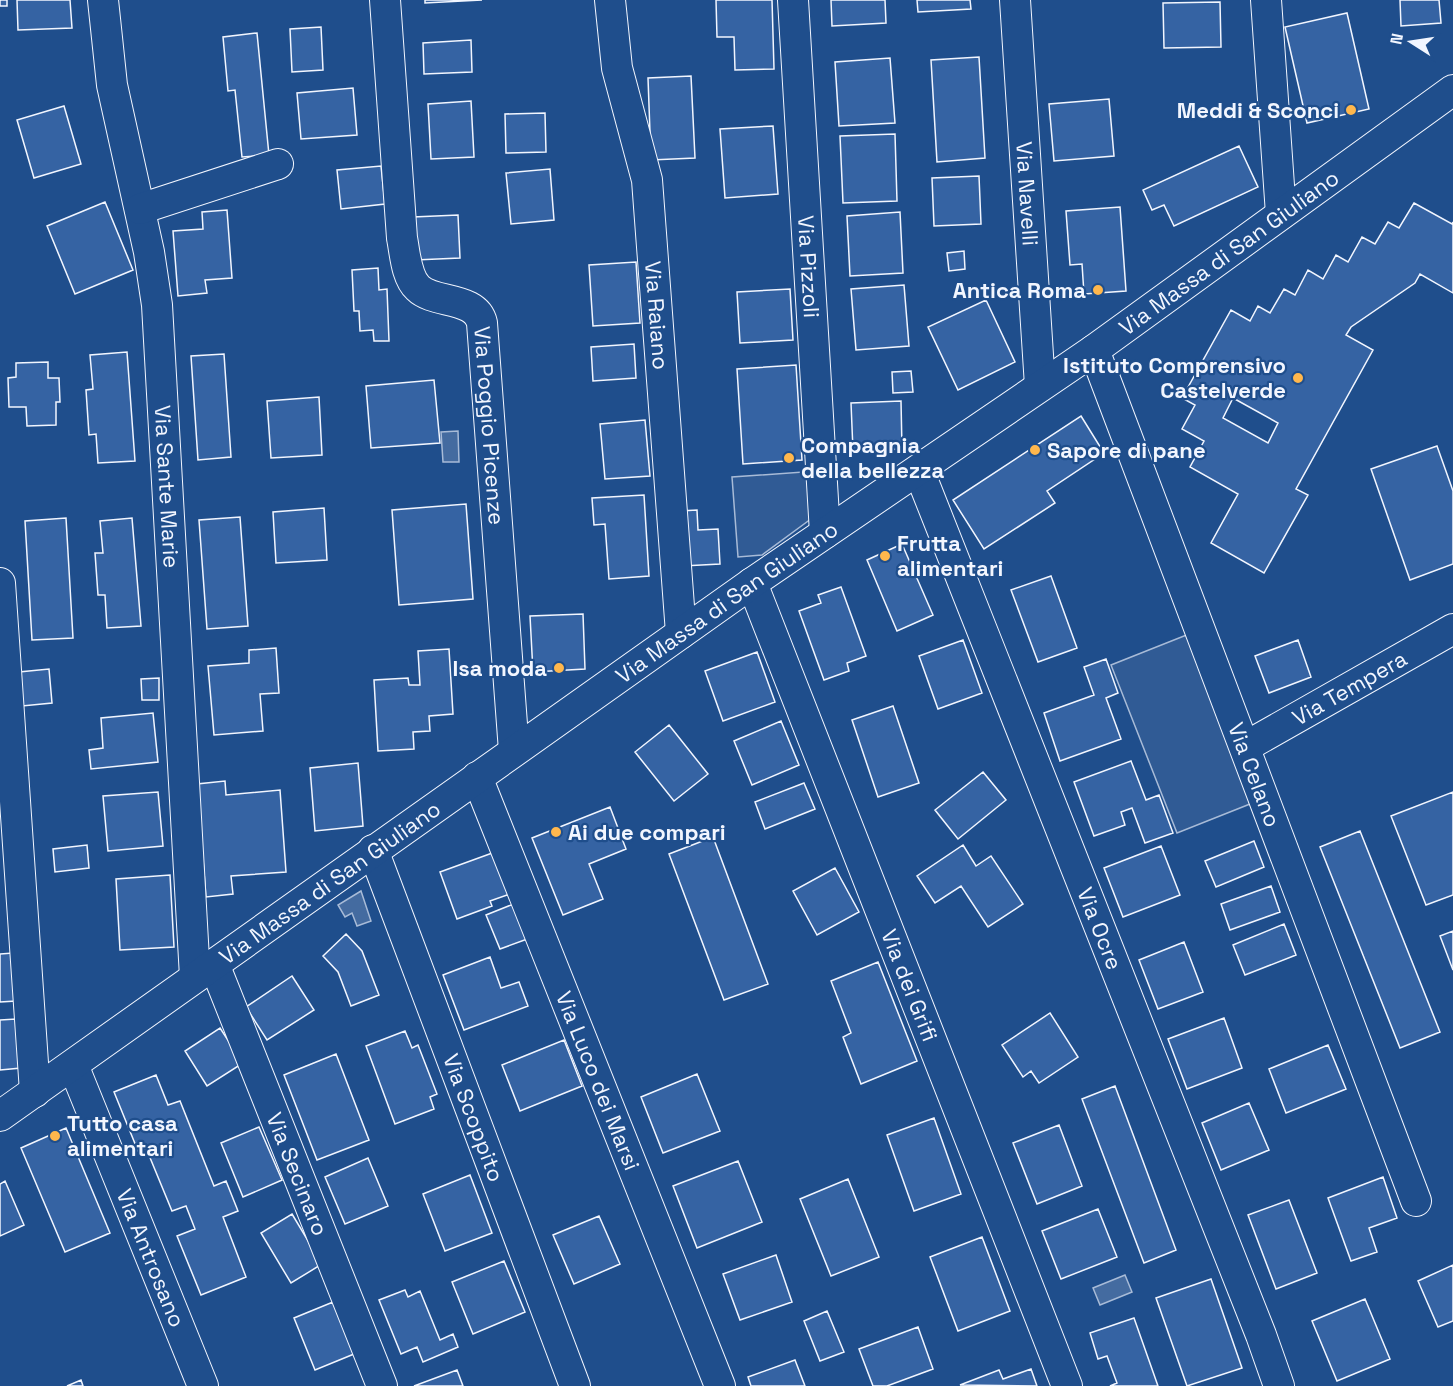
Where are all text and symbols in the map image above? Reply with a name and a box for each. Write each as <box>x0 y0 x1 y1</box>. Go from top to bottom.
north arrow <box>1381 12 1441 72</box>
text: N <box>1385 32 1408 46</box>
place label: Meddi & Sconci <box>1177 96 1339 124</box>
marker: Meddi & Sconci <box>1344 103 1358 117</box>
street label: Via Navelli <box>1010 140 1045 247</box>
street label: Via Massa di San Giuliano <box>1113 163 1344 341</box>
street label: Via Pizzoli <box>792 214 826 319</box>
street label: Via Raiano <box>639 260 675 371</box>
place label: Antica Roma <box>953 276 1086 304</box>
marker: Antica Roma <box>1091 283 1105 297</box>
street label: Via Poggio Picenze <box>468 325 511 526</box>
place label: Istituto Comprensivo Castelverde <box>1063 351 1286 404</box>
marker: Istituto Comprensivo Castelverde <box>1291 371 1305 385</box>
street label: Via Sante Marie <box>149 404 186 569</box>
place label: Compagnia della bellezza <box>801 431 944 484</box>
place label: Sapore di pane <box>1047 436 1206 464</box>
marker: Sapore di pane <box>1028 443 1042 457</box>
marker: Compagnia della bellezza <box>782 451 796 465</box>
street label: Via Massa di San Giuliano <box>610 515 843 689</box>
place label: Frutta alimentari <box>897 529 1003 582</box>
marker: Frutta alimentari <box>878 549 892 563</box>
street label: Via Tempera <box>1287 644 1412 731</box>
place label: Isa moda <box>452 654 547 682</box>
marker: Isa moda <box>552 661 566 675</box>
street label: Via Celano <box>1222 718 1287 831</box>
street label: Via Massa di San Giuliano <box>213 794 446 970</box>
place label: Ai due compari <box>568 818 726 846</box>
marker: Ai due compari <box>549 825 563 839</box>
street label: Via Ocre <box>1071 883 1129 974</box>
street label: Via dei Grifi <box>875 925 944 1045</box>
street label: Via Luco dei Marsi <box>550 987 646 1174</box>
street label: Via Scoppito <box>437 1050 511 1186</box>
street label: Via Secinaro <box>261 1108 335 1240</box>
place label: Tutto casa alimentari <box>67 1109 178 1162</box>
marker: Tutto casa alimentari <box>48 1129 62 1143</box>
street label: Via Antrosano <box>111 1184 192 1331</box>

